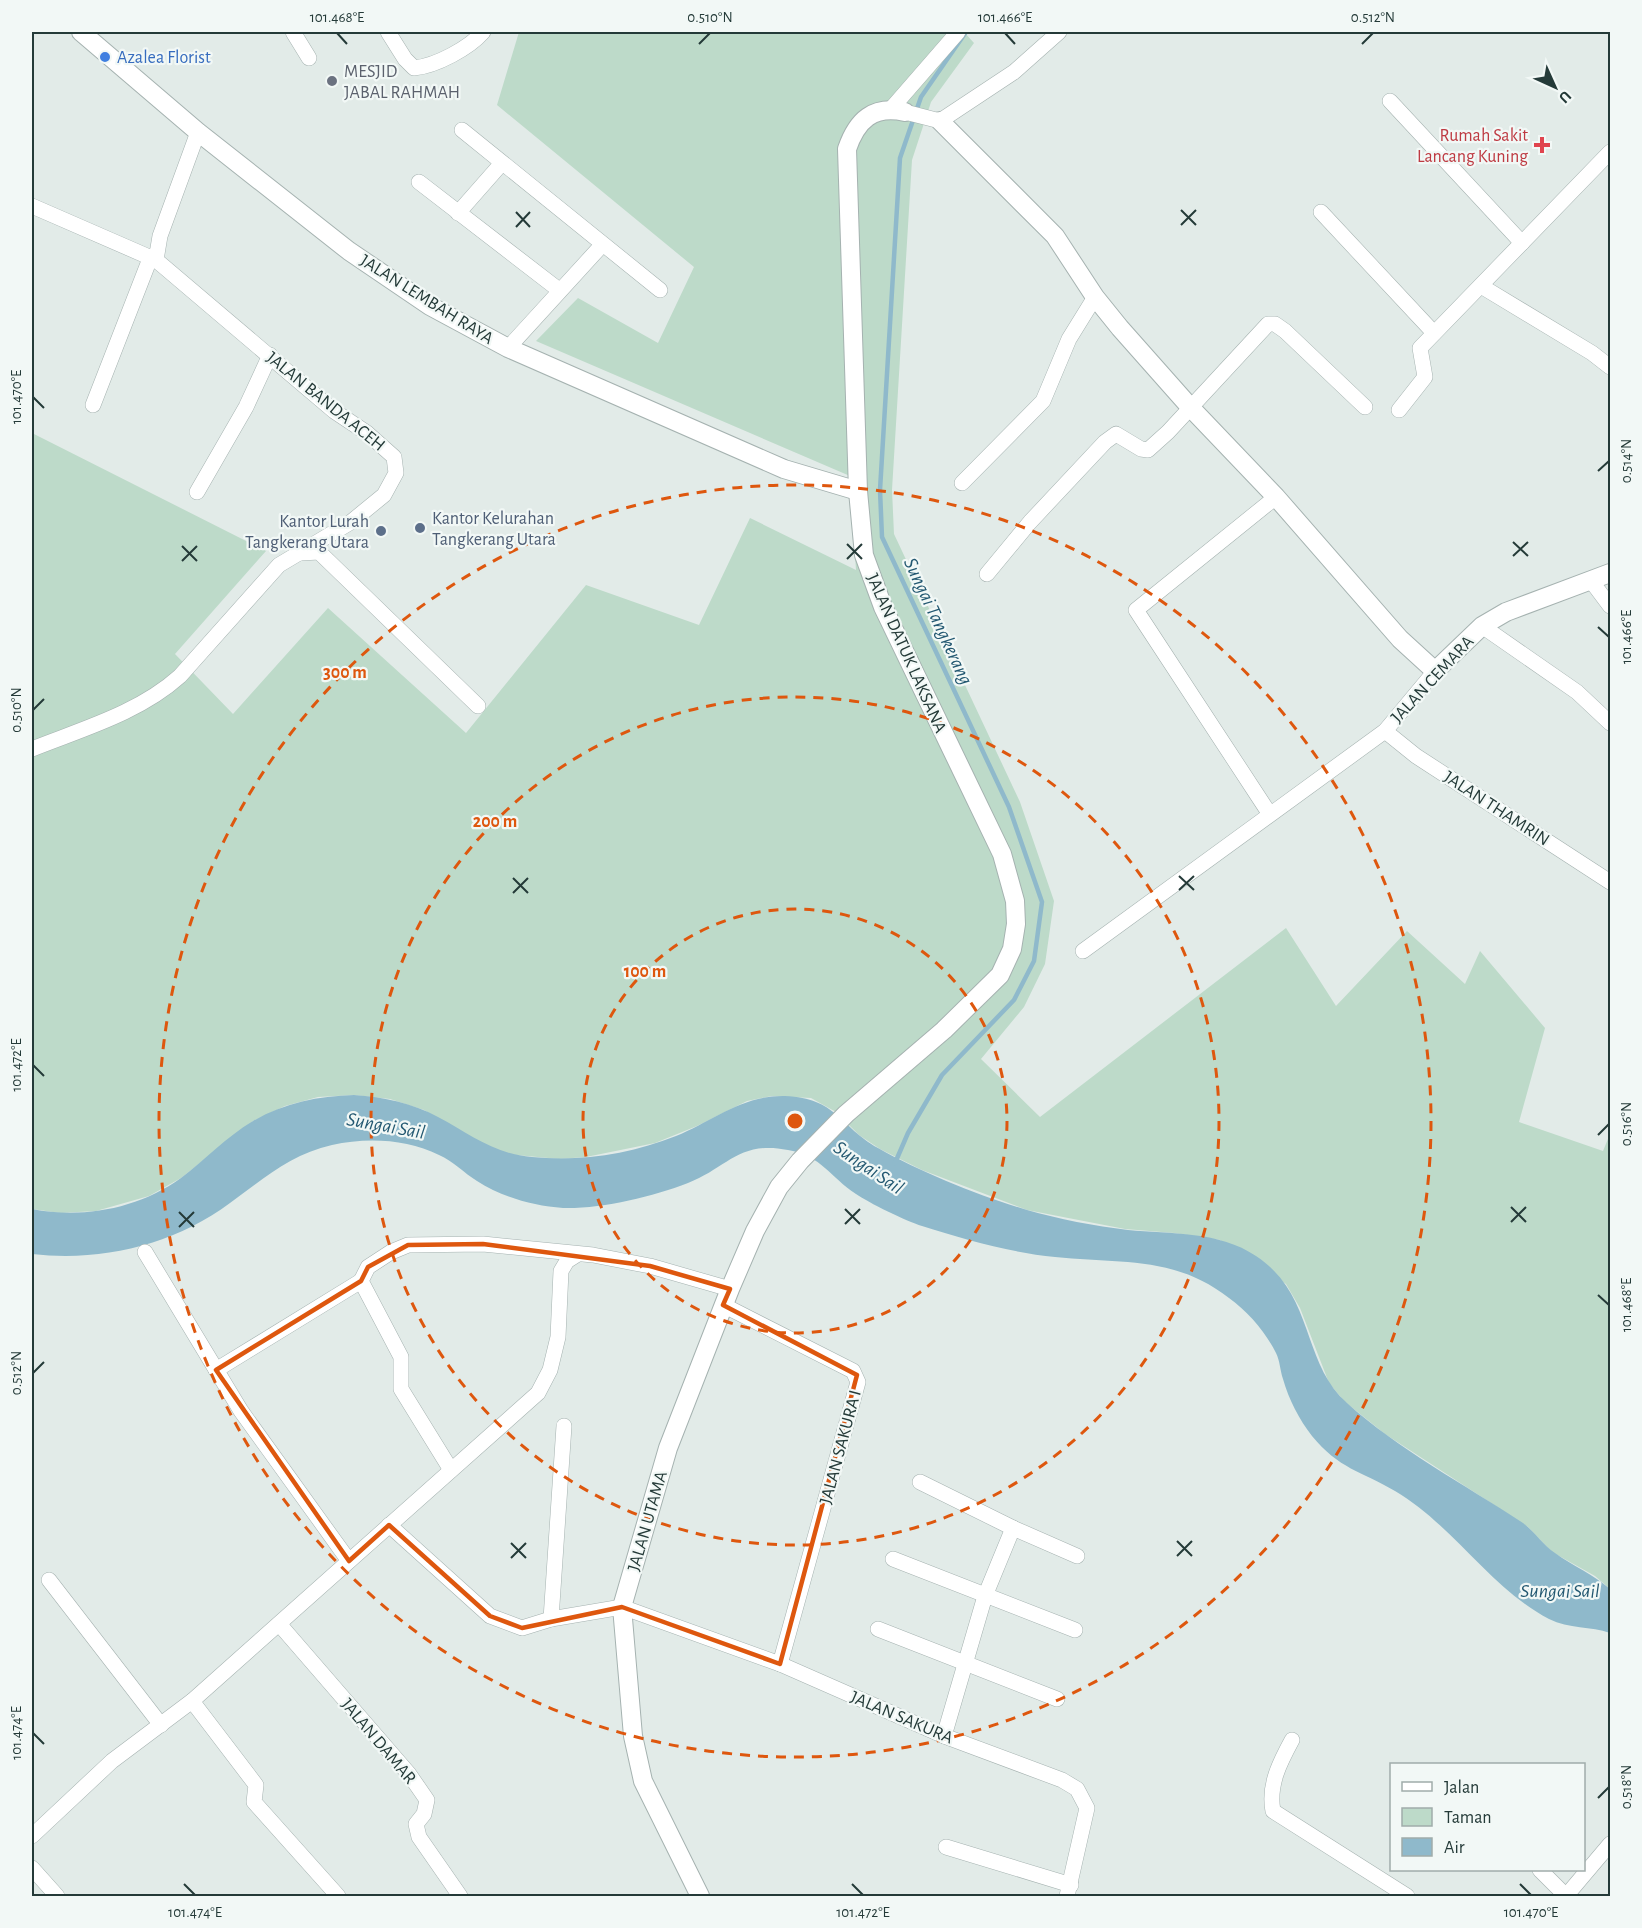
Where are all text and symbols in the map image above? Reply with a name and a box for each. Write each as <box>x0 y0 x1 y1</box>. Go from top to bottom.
text: 101.468°E <box>310 10 364 25</box>
text: 0.510°N <box>687 10 733 25</box>
text: 101.466°E <box>978 10 1032 25</box>
text: 0.512°N <box>1351 10 1395 25</box>
place label: Azalea Florist <box>117 49 211 67</box>
marker: Azalea Florist <box>98 50 112 64</box>
north arrow <box>1525 57 1585 117</box>
place label: MESJID JABAL RAHMAH <box>344 63 460 102</box>
marker: MESJID JABAL RAHMAH <box>325 74 339 88</box>
text: U <box>1556 88 1574 106</box>
place label: Rumah Sakit Lancang Kuning <box>1417 127 1528 166</box>
marker: Rumah Sakit Lancang Kuning <box>1533 136 1551 154</box>
street label: JALAN LEMBAH RAYA <box>357 252 497 348</box>
street label: JALAN BANDA ACEH <box>263 349 388 455</box>
text: 101.470°E <box>9 370 24 424</box>
text: 0.514°N <box>1619 439 1634 483</box>
place label: Kantor Kelurahan Tangkerang Utara <box>432 510 556 549</box>
place label: Kantor Lurah Tangkerang Utara <box>245 513 369 552</box>
marker: Kantor Kelurahan Tangkerang Utara <box>413 521 427 535</box>
marker: Kantor Lurah Tangkerang Utara <box>374 524 388 538</box>
water label: Sungai Tangkerang <box>900 555 976 688</box>
street label: JALAN DATUK LAKSANA <box>863 571 950 736</box>
text: 101.466°E <box>1619 610 1634 664</box>
street label: JALAN CEMARA <box>1388 632 1478 727</box>
text: 300 m <box>323 664 367 682</box>
text: 0.510°N <box>9 687 24 733</box>
street label: JALAN THAMRIN <box>1440 768 1553 850</box>
text: 200 m <box>473 813 517 831</box>
text: 100 m <box>624 963 666 981</box>
text: 101.472°E <box>9 1038 24 1092</box>
text: 0.516°N <box>1619 1102 1634 1146</box>
water label: Sungai Sail <box>345 1109 427 1143</box>
centre of rings <box>785 1111 805 1131</box>
water label: Sungai Sail <box>830 1137 907 1198</box>
text: 101.468°E <box>1619 1278 1634 1332</box>
text: 0.512°N <box>9 1351 24 1395</box>
street label: JALAN SAKURA I <box>817 1388 865 1506</box>
street label: JALAN UTAMA <box>625 1469 671 1573</box>
water label: Sungai Sail <box>1520 1581 1600 1601</box>
street label: JALAN SAKURA <box>848 1688 956 1748</box>
street label: JALAN DAMAR <box>337 1695 419 1788</box>
text: 101.474°E <box>9 1706 24 1760</box>
legend <box>1390 1763 1585 1871</box>
text: 0.518°N <box>1619 1765 1634 1809</box>
text: Jalan <box>1444 1779 1479 1797</box>
text: Taman <box>1444 1809 1492 1827</box>
text: Air <box>1444 1839 1465 1857</box>
text: 101.474°E <box>168 1905 222 1920</box>
text: 101.472°E <box>836 1905 890 1920</box>
text: 101.470°E <box>1504 1905 1558 1920</box>

